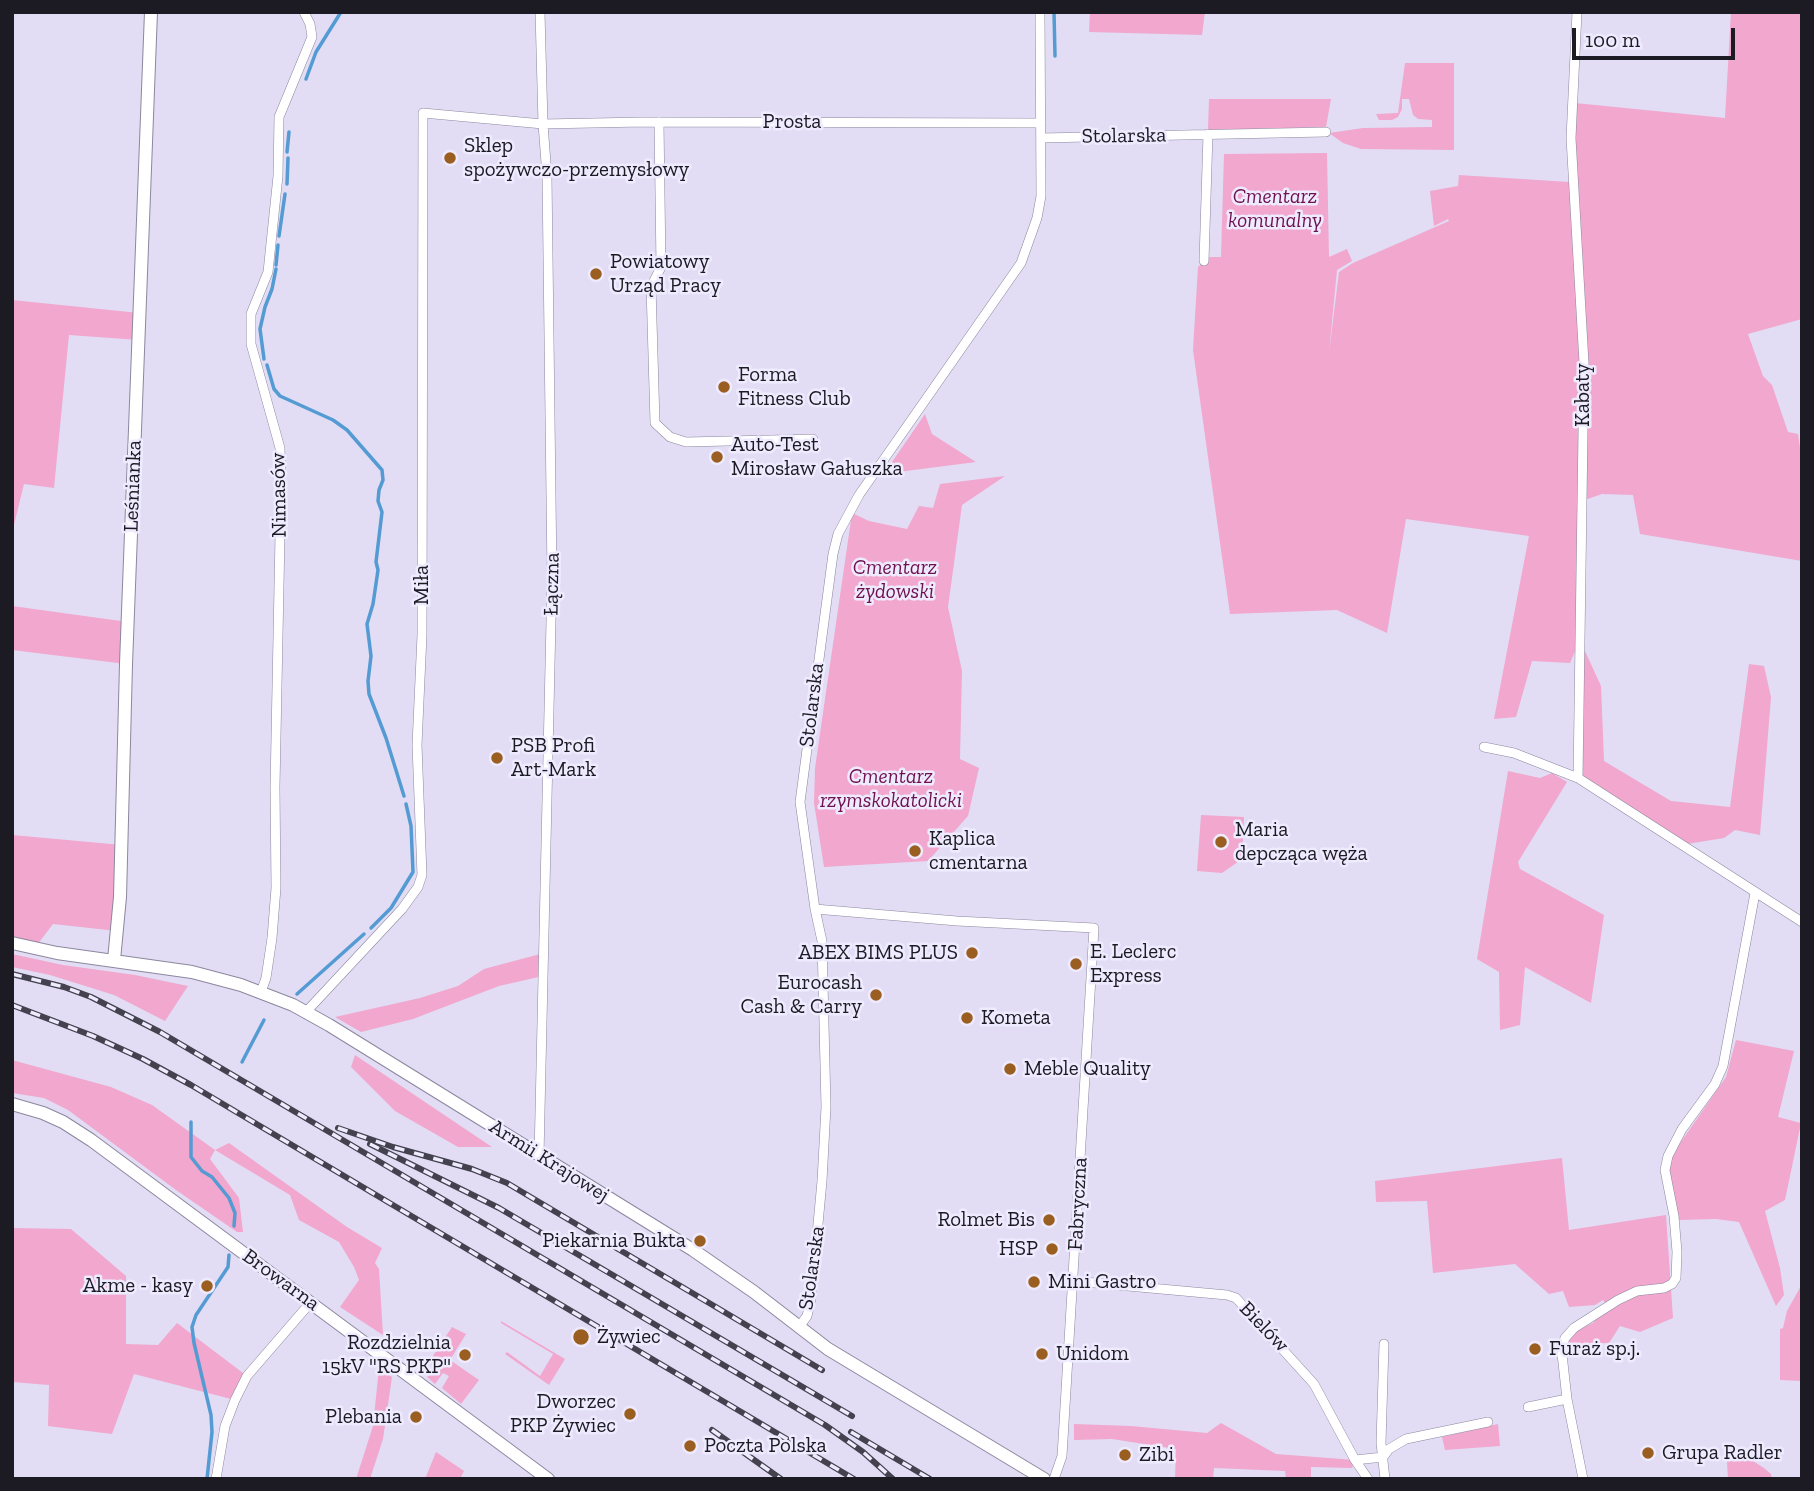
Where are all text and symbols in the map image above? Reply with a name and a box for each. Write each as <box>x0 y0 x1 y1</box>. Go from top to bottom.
scale bar <box>1576 14 1739 58</box>
text: 100 m <box>1585 27 1640 52</box>
street label: Prosta <box>763 109 821 135</box>
street label: Stolarska <box>1082 123 1166 149</box>
place label: Sklep spożywczo-przemysłowy <box>464 133 689 183</box>
marker: Sklep spożywczo-przemysłowy <box>442 150 458 166</box>
park label: Cmentarz komunalny <box>1228 184 1322 234</box>
place label: Powiatowy Urząd Pracy <box>610 249 721 299</box>
marker: Powiatowy Urząd Pracy <box>588 266 604 282</box>
place label: Forma Fitness Club <box>738 362 851 412</box>
street label: Kabaty <box>1570 363 1596 427</box>
marker: Forma Fitness Club <box>716 379 732 395</box>
place label: Auto-Test Mirosław Gałuszka <box>731 432 903 482</box>
street label: Leśnianka <box>119 440 147 532</box>
marker: Auto-Test Mirosław Gałuszka <box>709 449 725 465</box>
street label: Nimasów <box>266 452 292 538</box>
street label: Łączna <box>539 552 565 616</box>
park label: Cmentarz żydowski <box>853 555 937 605</box>
street label: Miła <box>409 565 435 605</box>
street label: Stolarska <box>794 661 830 749</box>
place label: PSB Profi Art-Mark <box>511 733 596 783</box>
marker: PSB Profi Art-Mark <box>489 750 505 766</box>
park label: Cmentarz rzymskokatolicki <box>820 764 962 814</box>
place label: Maria depcząca węża <box>1235 817 1368 867</box>
place label: Kaplica cmentarna <box>929 826 1028 876</box>
marker: Maria depcząca węża <box>1213 834 1229 850</box>
marker: Kaplica cmentarna <box>907 843 923 859</box>
place label: E. Leclerc Express <box>1090 939 1177 989</box>
place label: ABEX BIMS PLUS <box>798 940 958 966</box>
marker: ABEX BIMS PLUS <box>964 945 980 961</box>
marker: E. Leclerc Express <box>1068 956 1084 972</box>
place label: Eurocash Cash & Carry <box>740 970 862 1020</box>
marker: Eurocash Cash & Carry <box>868 987 884 1003</box>
place label: Kometa <box>981 1005 1051 1031</box>
marker: Kometa <box>959 1010 975 1026</box>
place label: Meble Quality <box>1024 1056 1151 1082</box>
marker: Meble Quality <box>1002 1061 1018 1077</box>
street label: Armii Krajowej <box>484 1114 614 1208</box>
street label: Fabryczna <box>1063 1157 1093 1251</box>
place label: Rolmet Bis <box>938 1207 1035 1233</box>
marker: Rolmet Bis <box>1041 1212 1057 1228</box>
street label: Stolarska <box>794 1224 830 1312</box>
place label: Piekarnia Bukta <box>542 1228 686 1254</box>
marker: Piekarnia Bukta <box>692 1233 708 1249</box>
place label: HSP <box>999 1236 1038 1262</box>
marker: HSP <box>1044 1241 1060 1257</box>
street label: Browarna <box>237 1244 325 1316</box>
place label: Mini Gastro <box>1048 1269 1156 1295</box>
place label: Akme - kasy <box>83 1273 193 1299</box>
marker: Mini Gastro <box>1026 1274 1042 1290</box>
marker: Akme - kasy <box>199 1278 215 1294</box>
street label: Bielów <box>1234 1296 1294 1358</box>
place label: Żywiec <box>597 1324 661 1350</box>
marker: Żywiec <box>571 1327 591 1347</box>
place label: Rozdzielnia 15kV "RS PKP" <box>322 1330 451 1380</box>
place label: Furaż sp.j. <box>1549 1336 1640 1362</box>
place label: Unidom <box>1056 1341 1129 1367</box>
marker: Furaż sp.j. <box>1527 1341 1543 1357</box>
marker: Unidom <box>1034 1346 1050 1362</box>
marker: Rozdzielnia 15kV "RS PKP" <box>457 1347 473 1363</box>
place label: Dworzec PKP Żywiec <box>510 1389 616 1439</box>
place label: Plebania <box>325 1404 402 1430</box>
marker: Dworzec PKP Żywiec <box>622 1406 638 1422</box>
marker: Plebania <box>408 1409 424 1425</box>
place label: Poczta Polska <box>704 1433 827 1459</box>
marker: Poczta Polska <box>682 1438 698 1454</box>
place label: Grupa Radler <box>1662 1440 1782 1466</box>
place label: Zibi <box>1139 1442 1174 1468</box>
marker: Grupa Radler <box>1640 1445 1656 1461</box>
marker: Zibi <box>1117 1447 1133 1463</box>

